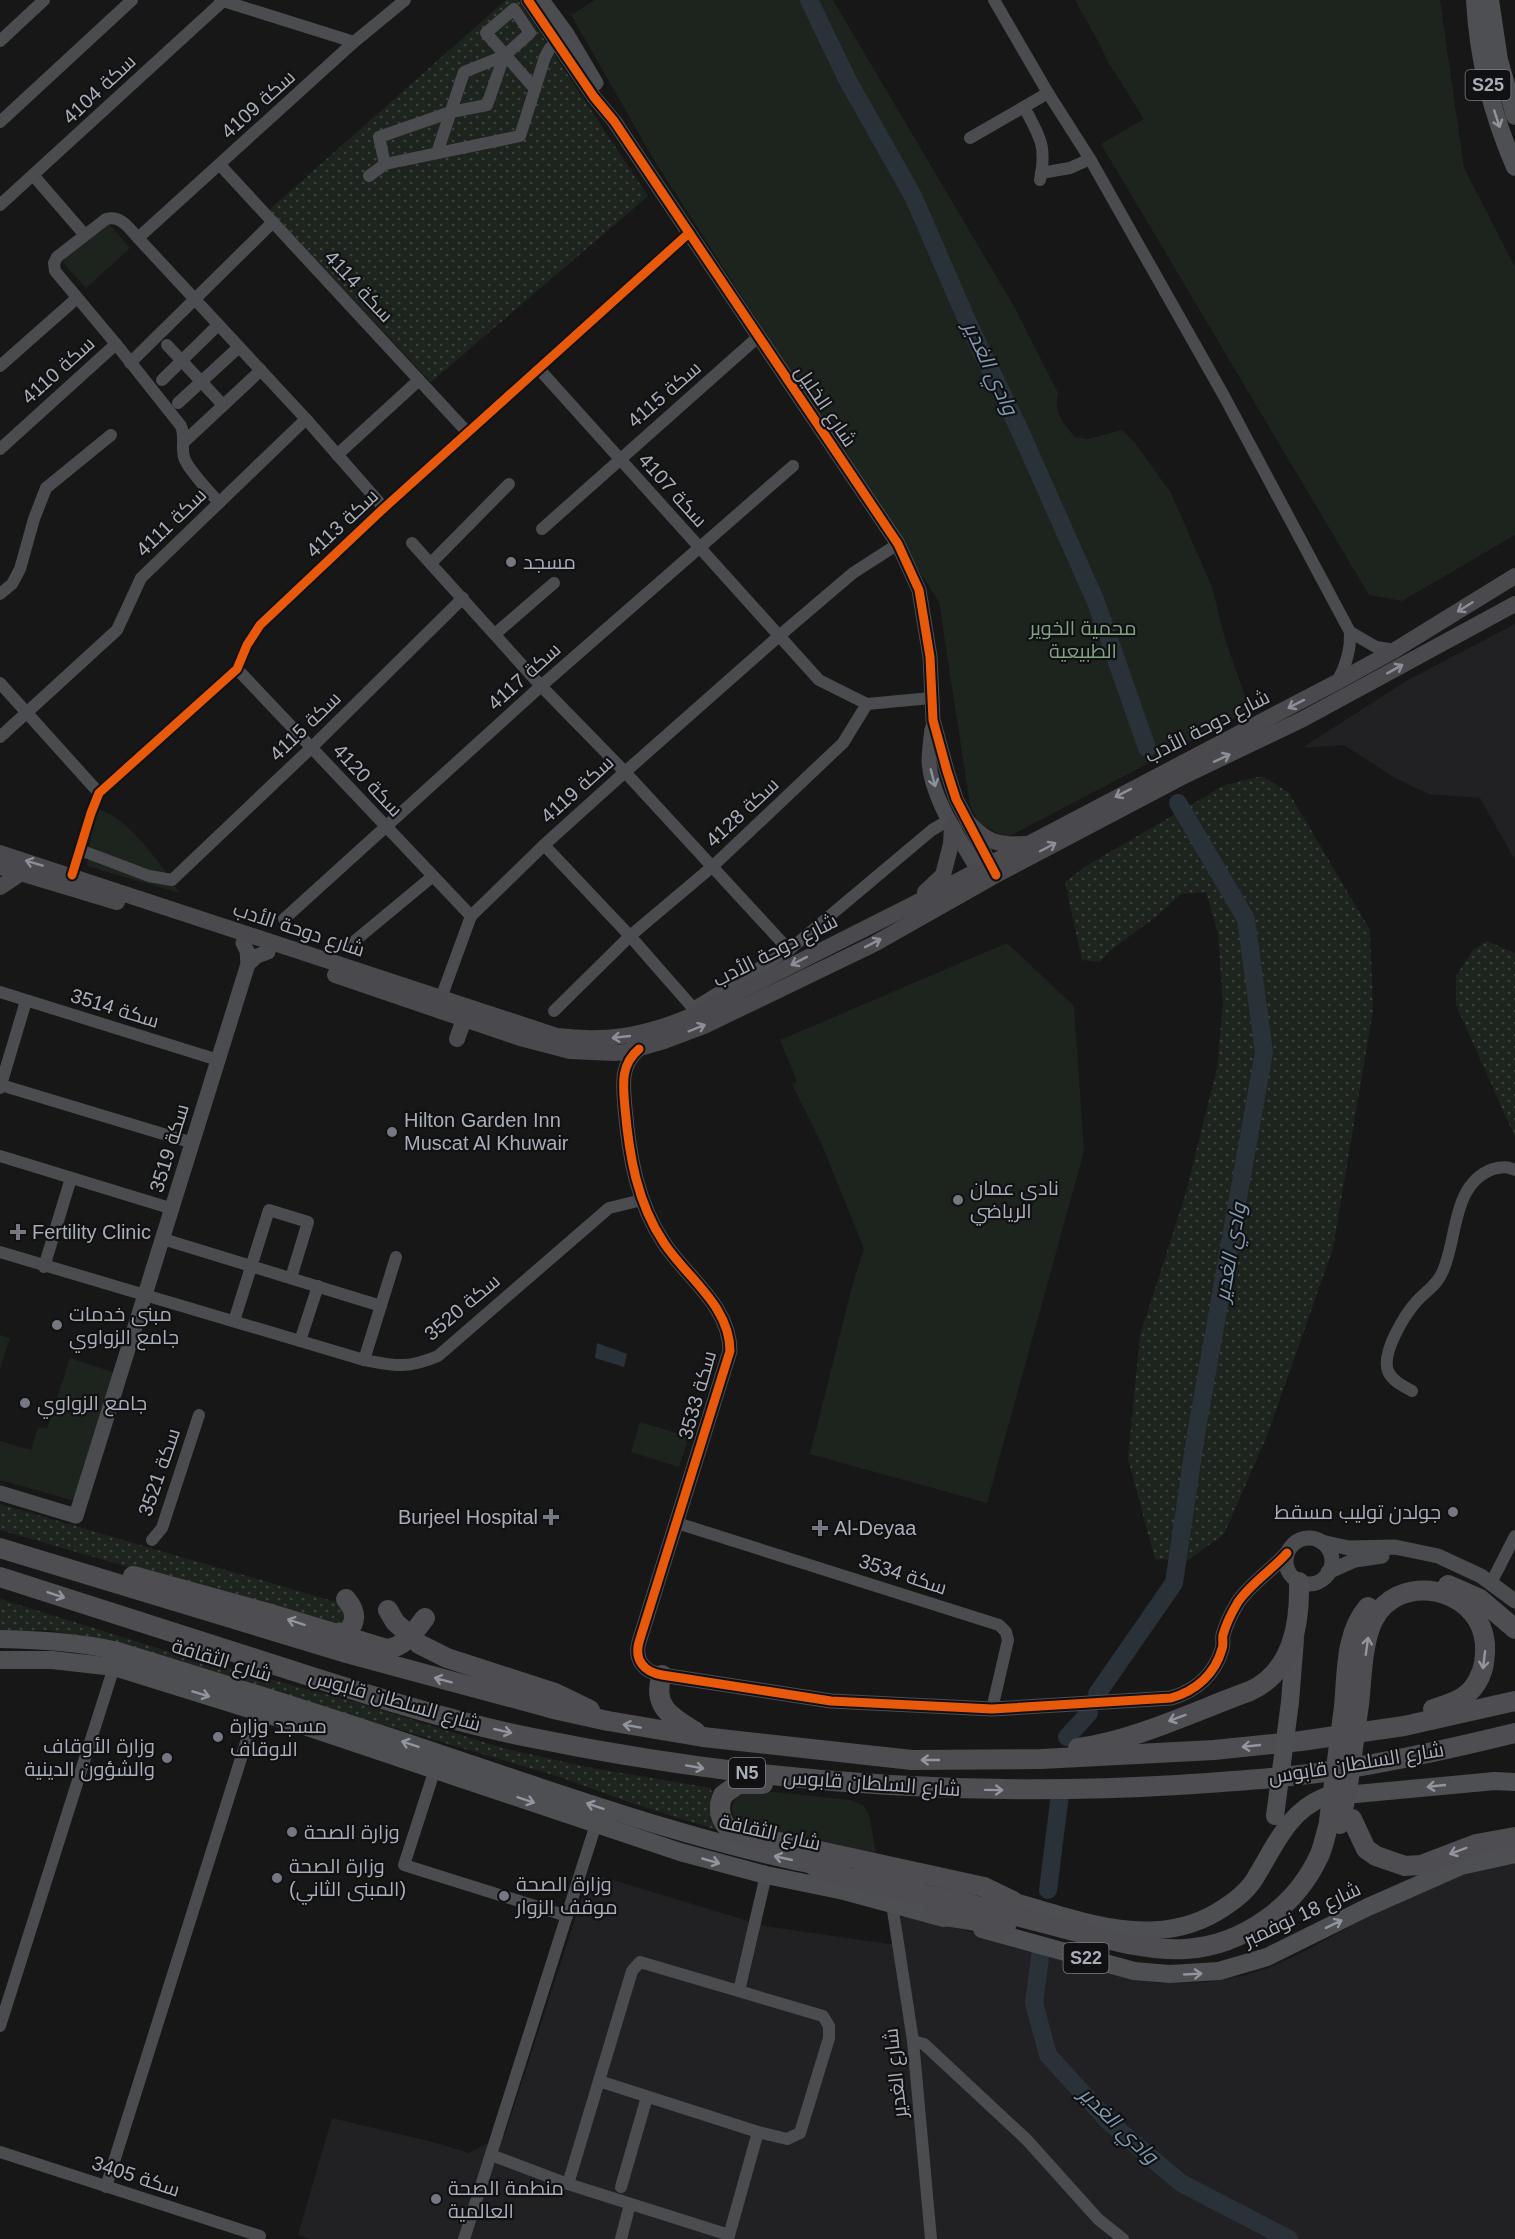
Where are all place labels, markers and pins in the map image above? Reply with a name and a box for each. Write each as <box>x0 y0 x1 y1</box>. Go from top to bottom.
place label: مسجد <box>523 551 576 573</box>
marker: مسجد <box>504 555 518 569</box>
place label: Hilton Garden Inn Muscat Al Khuwair <box>404 1109 569 1154</box>
marker: Hilton Garden Inn Muscat Al Khuwair <box>385 1125 399 1139</box>
place label: نادي عمان الرياضي <box>970 1177 1059 1226</box>
marker: نادي عمان الرياضي <box>951 1193 965 1207</box>
place label: Fertility Clinic <box>32 1221 151 1243</box>
marker: Fertility Clinic <box>9 1223 27 1241</box>
place label: مبنى خدمات جامع الزواوي <box>69 1303 179 1353</box>
marker: مبنى خدمات جامع الزواوي <box>50 1318 64 1332</box>
place label: جامع الزواوي <box>37 1392 147 1419</box>
marker: جامع الزواوي <box>18 1396 32 1410</box>
place label: جولدن توليب مسقط <box>1274 1501 1441 1525</box>
marker: جولدن توليب مسقط <box>1446 1505 1460 1519</box>
place label: Burjeel Hospital <box>398 1506 538 1528</box>
marker: Burjeel Hospital <box>542 1508 560 1526</box>
place label: Al-Deyaa <box>834 1517 917 1539</box>
marker: Al-Deyaa <box>811 1519 829 1537</box>
place label: مسجد وزارة الاوقاف <box>230 1715 327 1761</box>
marker: مسجد وزارة الاوقاف <box>211 1730 225 1744</box>
place label: وزارة الأوقاف والشؤون الدينية <box>24 1735 155 1782</box>
marker: وزارة الأوقاف والشؤون الدينية <box>160 1751 174 1765</box>
place label: وزارة الصحة <box>304 1821 400 1844</box>
marker: وزارة الصحة <box>285 1825 299 1839</box>
place label: وزارة الصحة (المبنى الثاني) <box>289 1855 406 1905</box>
marker: وزارة الصحة (المبنى الثاني) <box>270 1871 284 1885</box>
place label: وزارة الصحة موقف الزوار <box>515 1873 618 1919</box>
marker: وزارة الصحة موقف الزوار <box>497 1889 511 1903</box>
place label: منطمة الصحة العالمية <box>448 2177 564 2222</box>
marker: منطمة الصحة العالمية <box>429 2192 443 2206</box>

